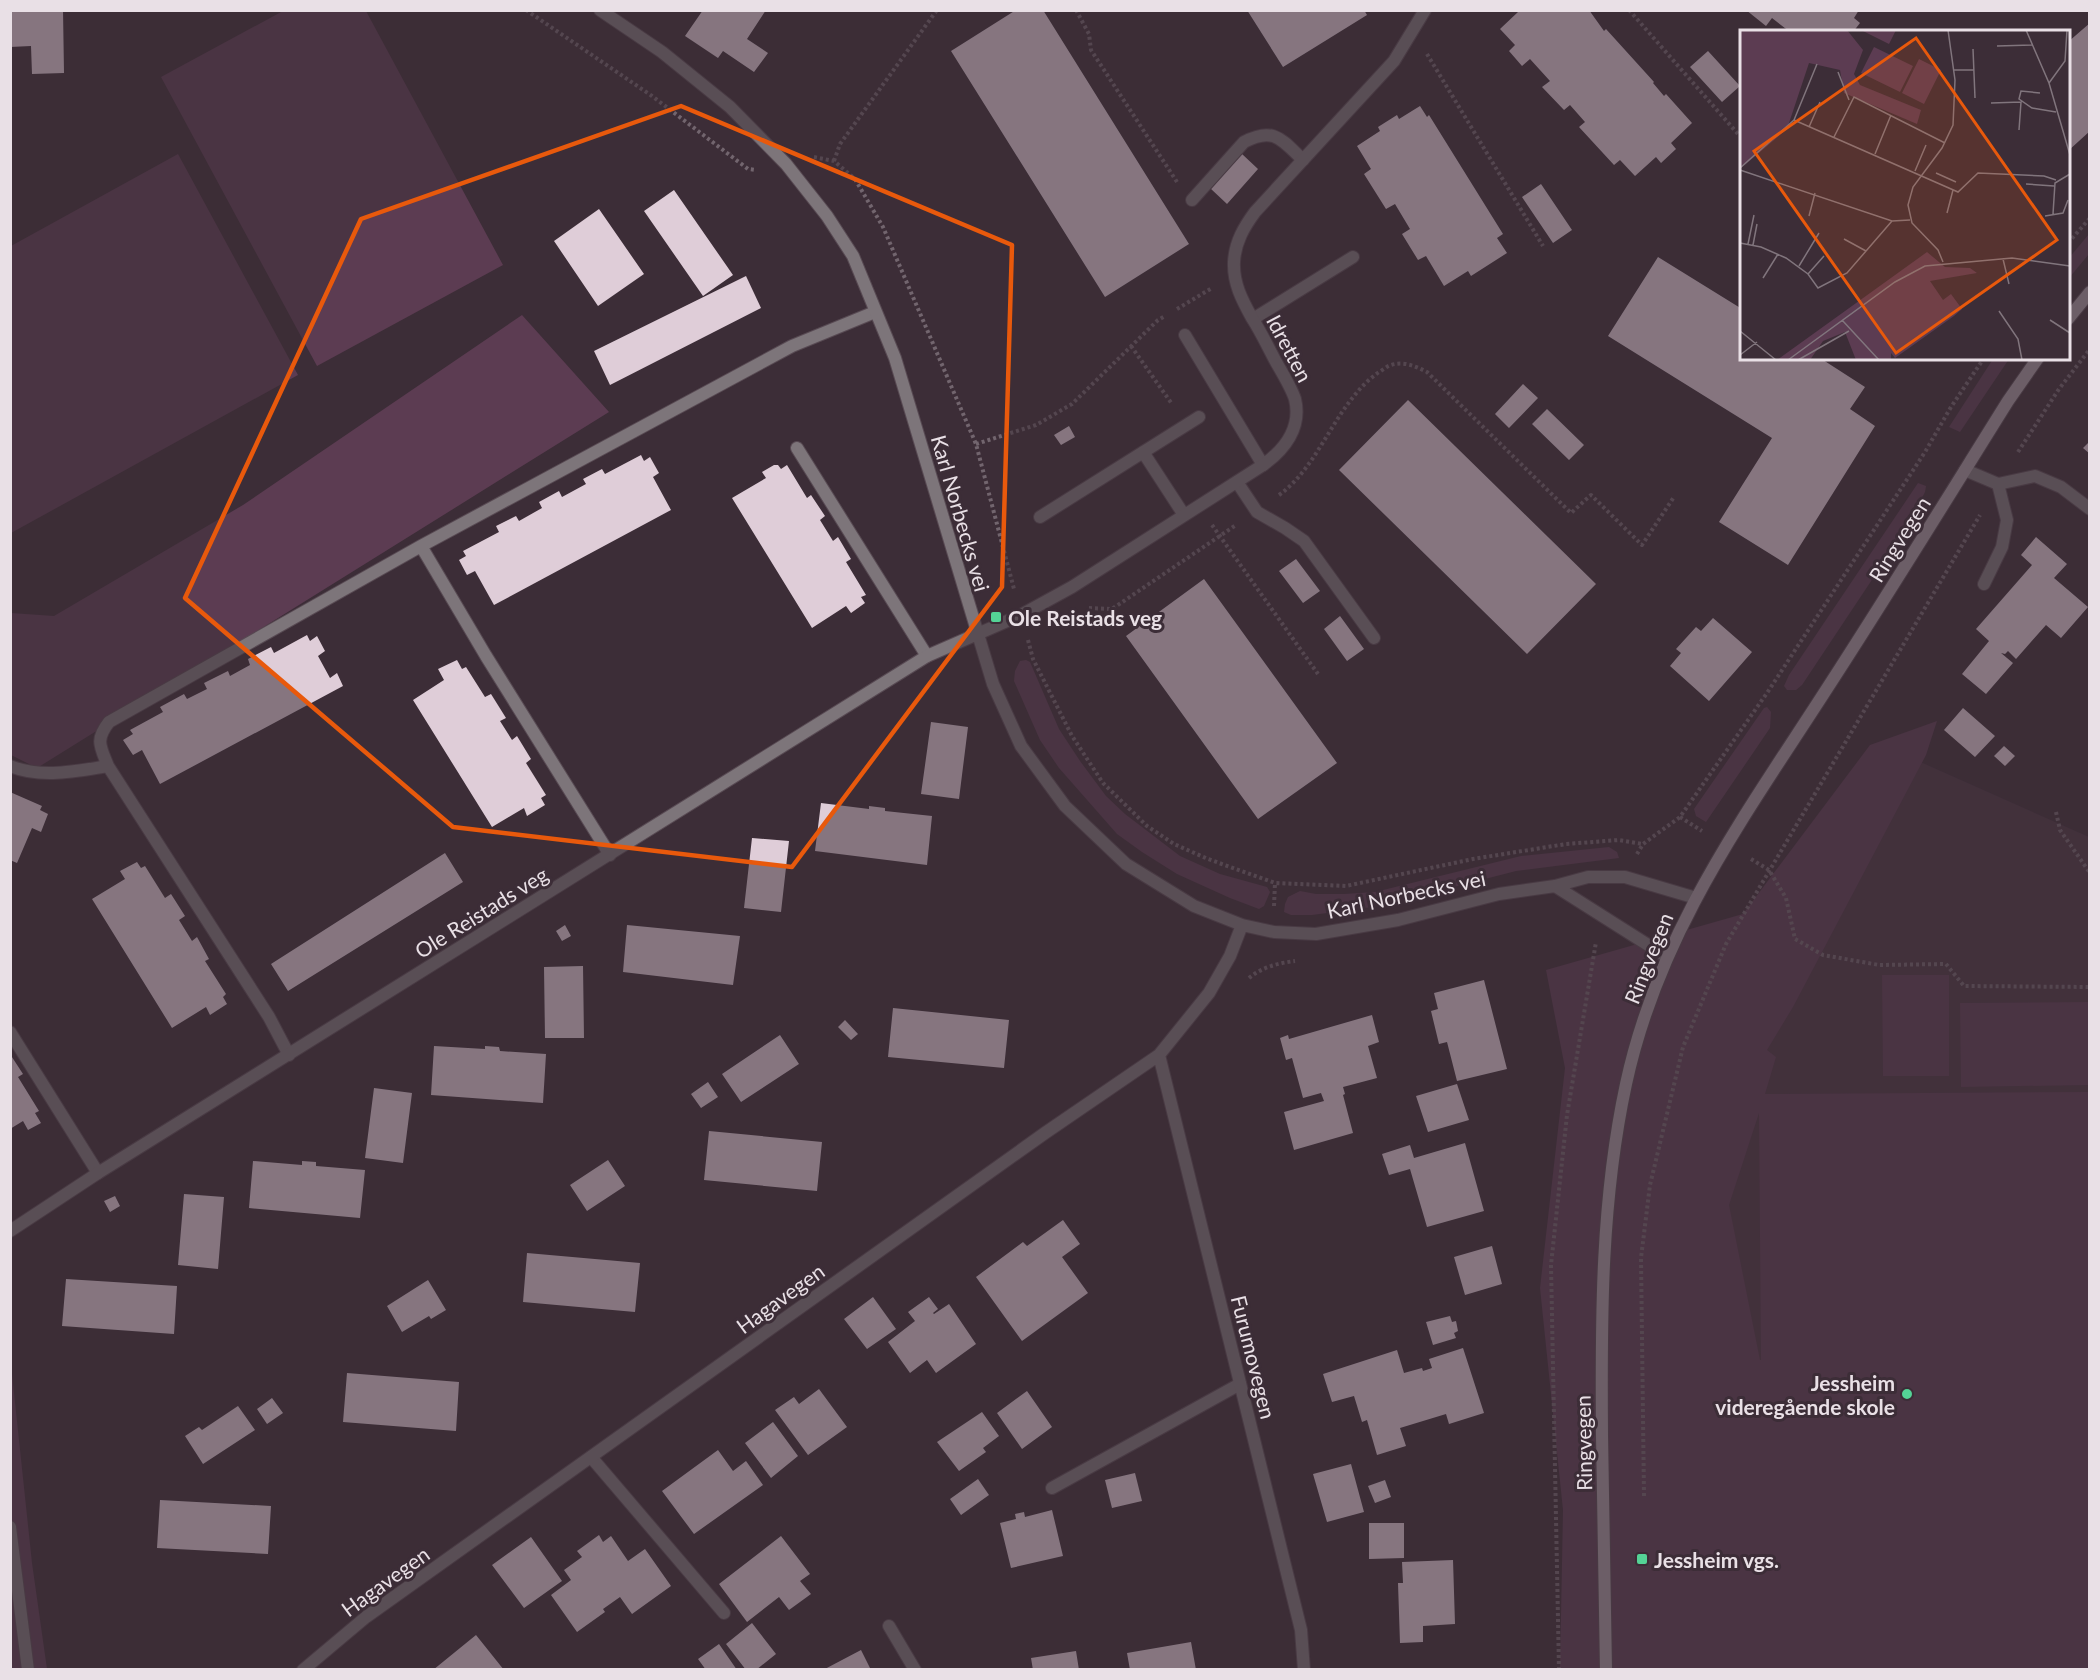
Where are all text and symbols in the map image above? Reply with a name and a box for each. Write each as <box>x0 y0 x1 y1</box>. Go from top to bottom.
inset map <box>1740 30 2070 360</box>
street label: Idretten <box>1262 310 1318 386</box>
street label: Karl Norbecks vei <box>927 432 995 594</box>
street label: Ringvegen <box>1863 492 1935 586</box>
place label: Ole Reistads veg <box>1008 605 1162 630</box>
marker: Ole Reistads veg <box>989 610 1003 624</box>
street label: Ole Reistads veg <box>410 861 552 963</box>
street label: Karl Norbecks vei <box>1324 865 1488 923</box>
street label: Ringvegen <box>1618 909 1678 1007</box>
street label: Hagavegen <box>731 1258 829 1338</box>
street label: Furumovegen <box>1227 1293 1281 1421</box>
place label: Jessheim videregående skole <box>1715 1370 1895 1419</box>
marker: Jessheim videregående skole <box>1900 1387 1914 1401</box>
street label: Ringvegen <box>1570 1395 1596 1491</box>
street label: Hagavegen <box>336 1541 434 1621</box>
place label: Jessheim vgs. <box>1654 1547 1779 1572</box>
marker: Jessheim vgs. <box>1635 1552 1649 1566</box>

